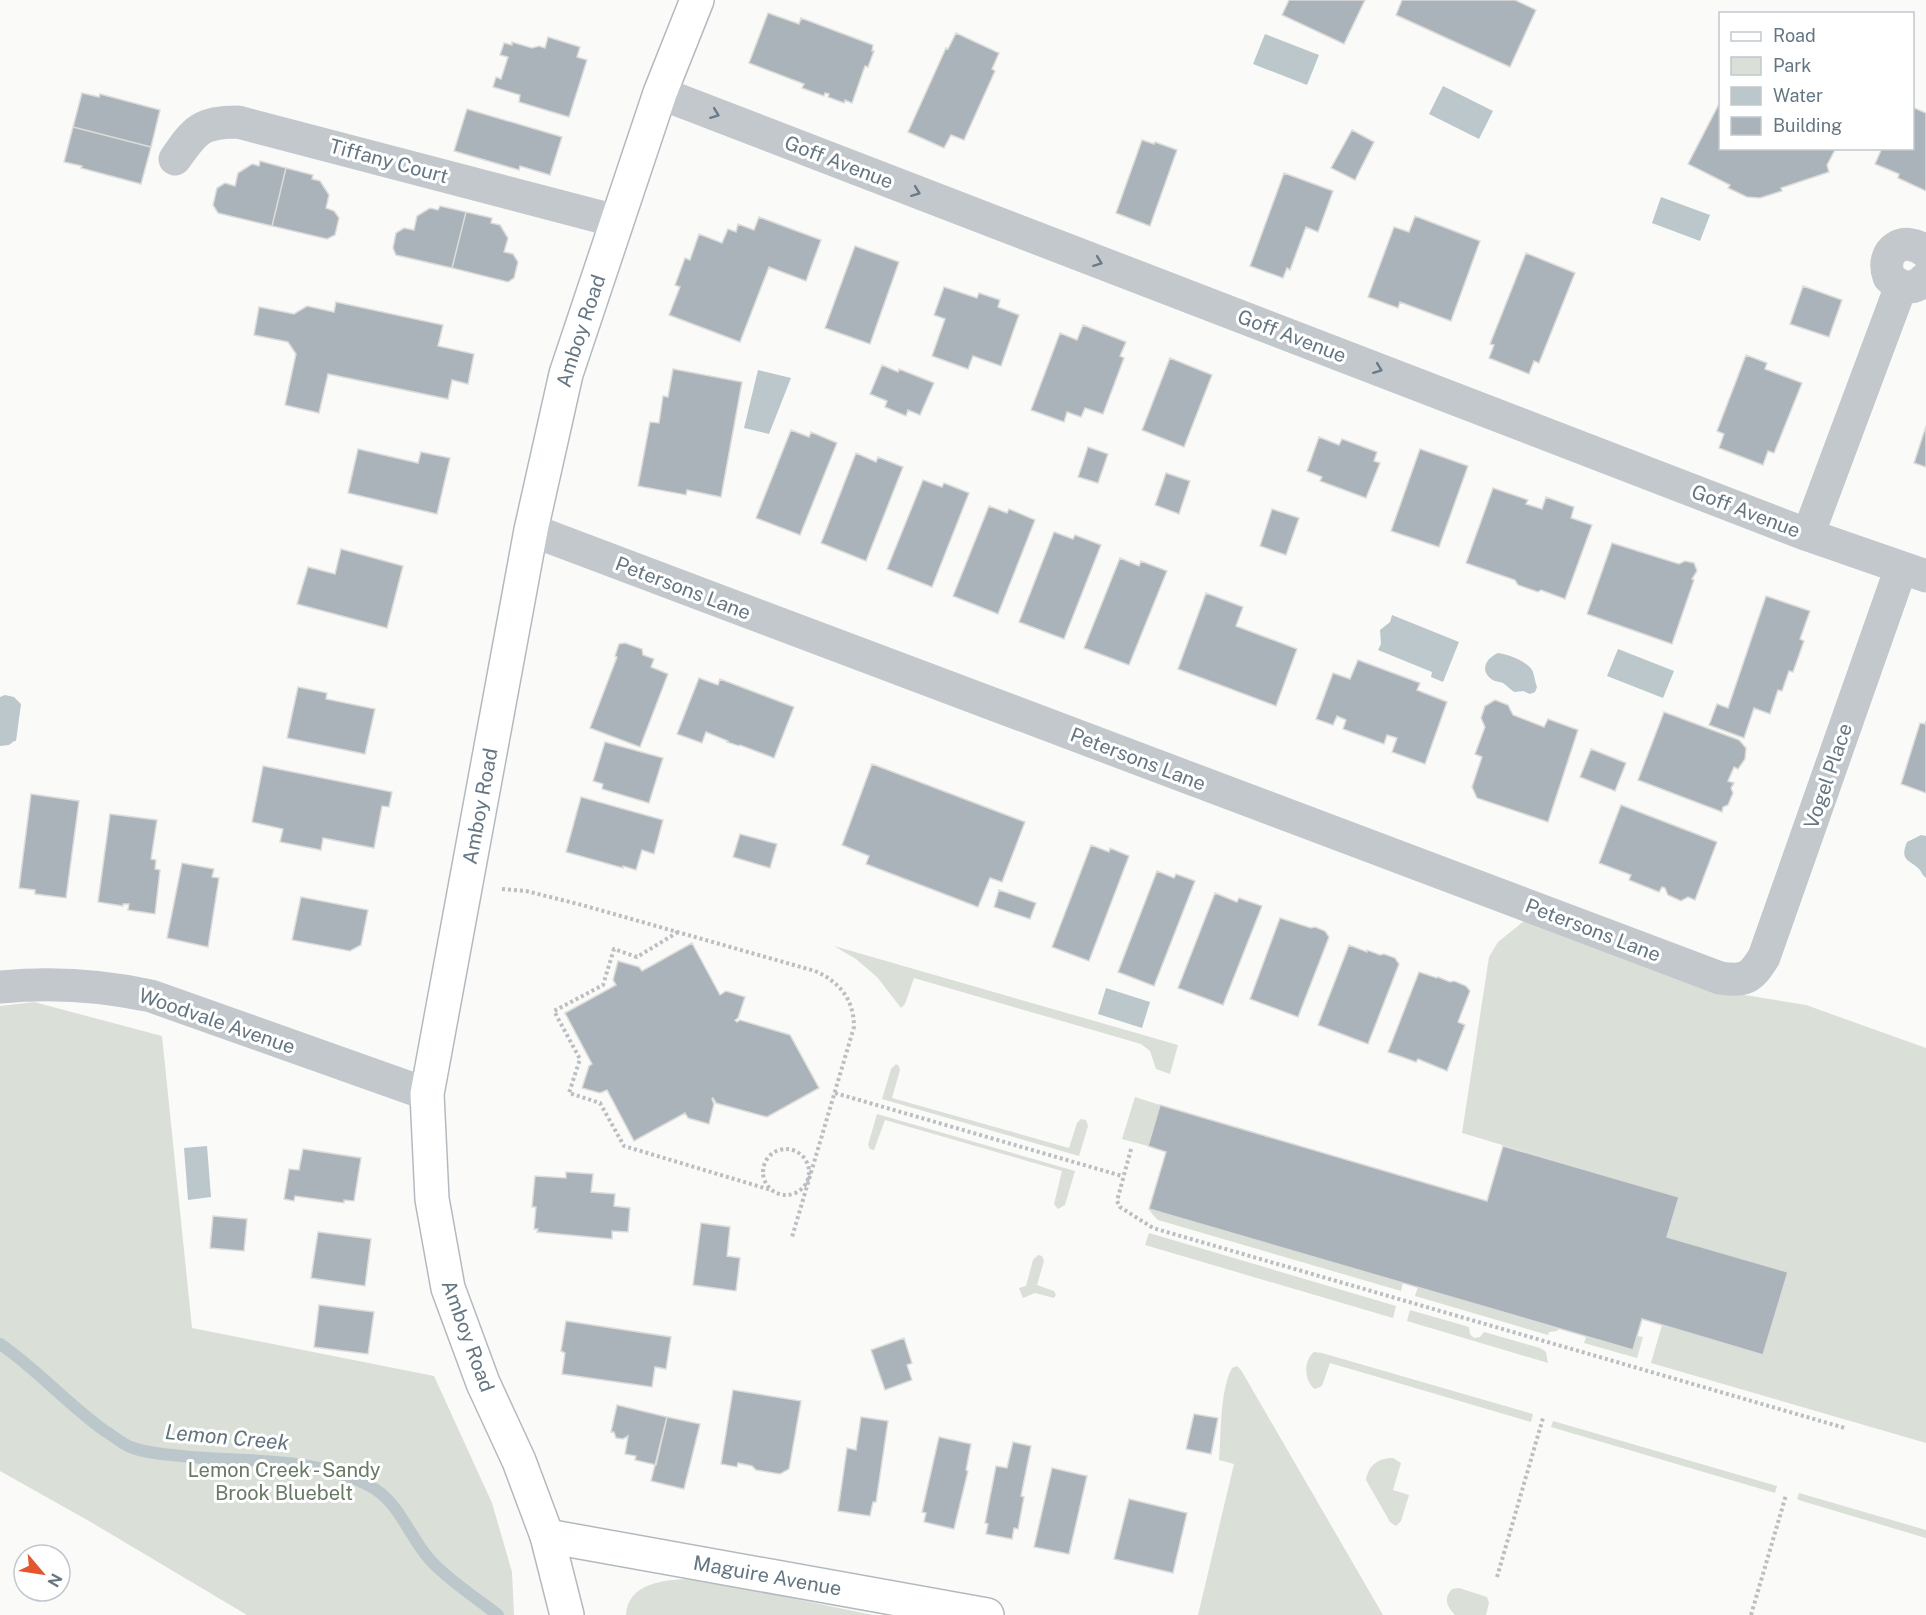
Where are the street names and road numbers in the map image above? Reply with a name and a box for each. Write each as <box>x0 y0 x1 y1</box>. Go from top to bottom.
street label: Goff Avenue <box>781 130 897 194</box>
street label: Tiffany Court <box>327 134 451 188</box>
street label: Amboy Road <box>551 271 610 390</box>
street label: Goff Avenue <box>1234 304 1350 368</box>
street label: Goff Avenue <box>1688 479 1804 543</box>
street label: Petersons Lane <box>612 551 754 625</box>
street label: Vogel Place <box>1799 720 1857 832</box>
street label: Petersons Lane <box>1067 722 1209 796</box>
street label: Amboy Road <box>458 746 503 866</box>
street label: Petersons Lane <box>1522 893 1664 967</box>
street label: Woodvale Avenue <box>136 983 298 1059</box>
street label: Amboy Road <box>437 1277 499 1395</box>
street label: Maguire Avenue <box>691 1551 844 1601</box>

